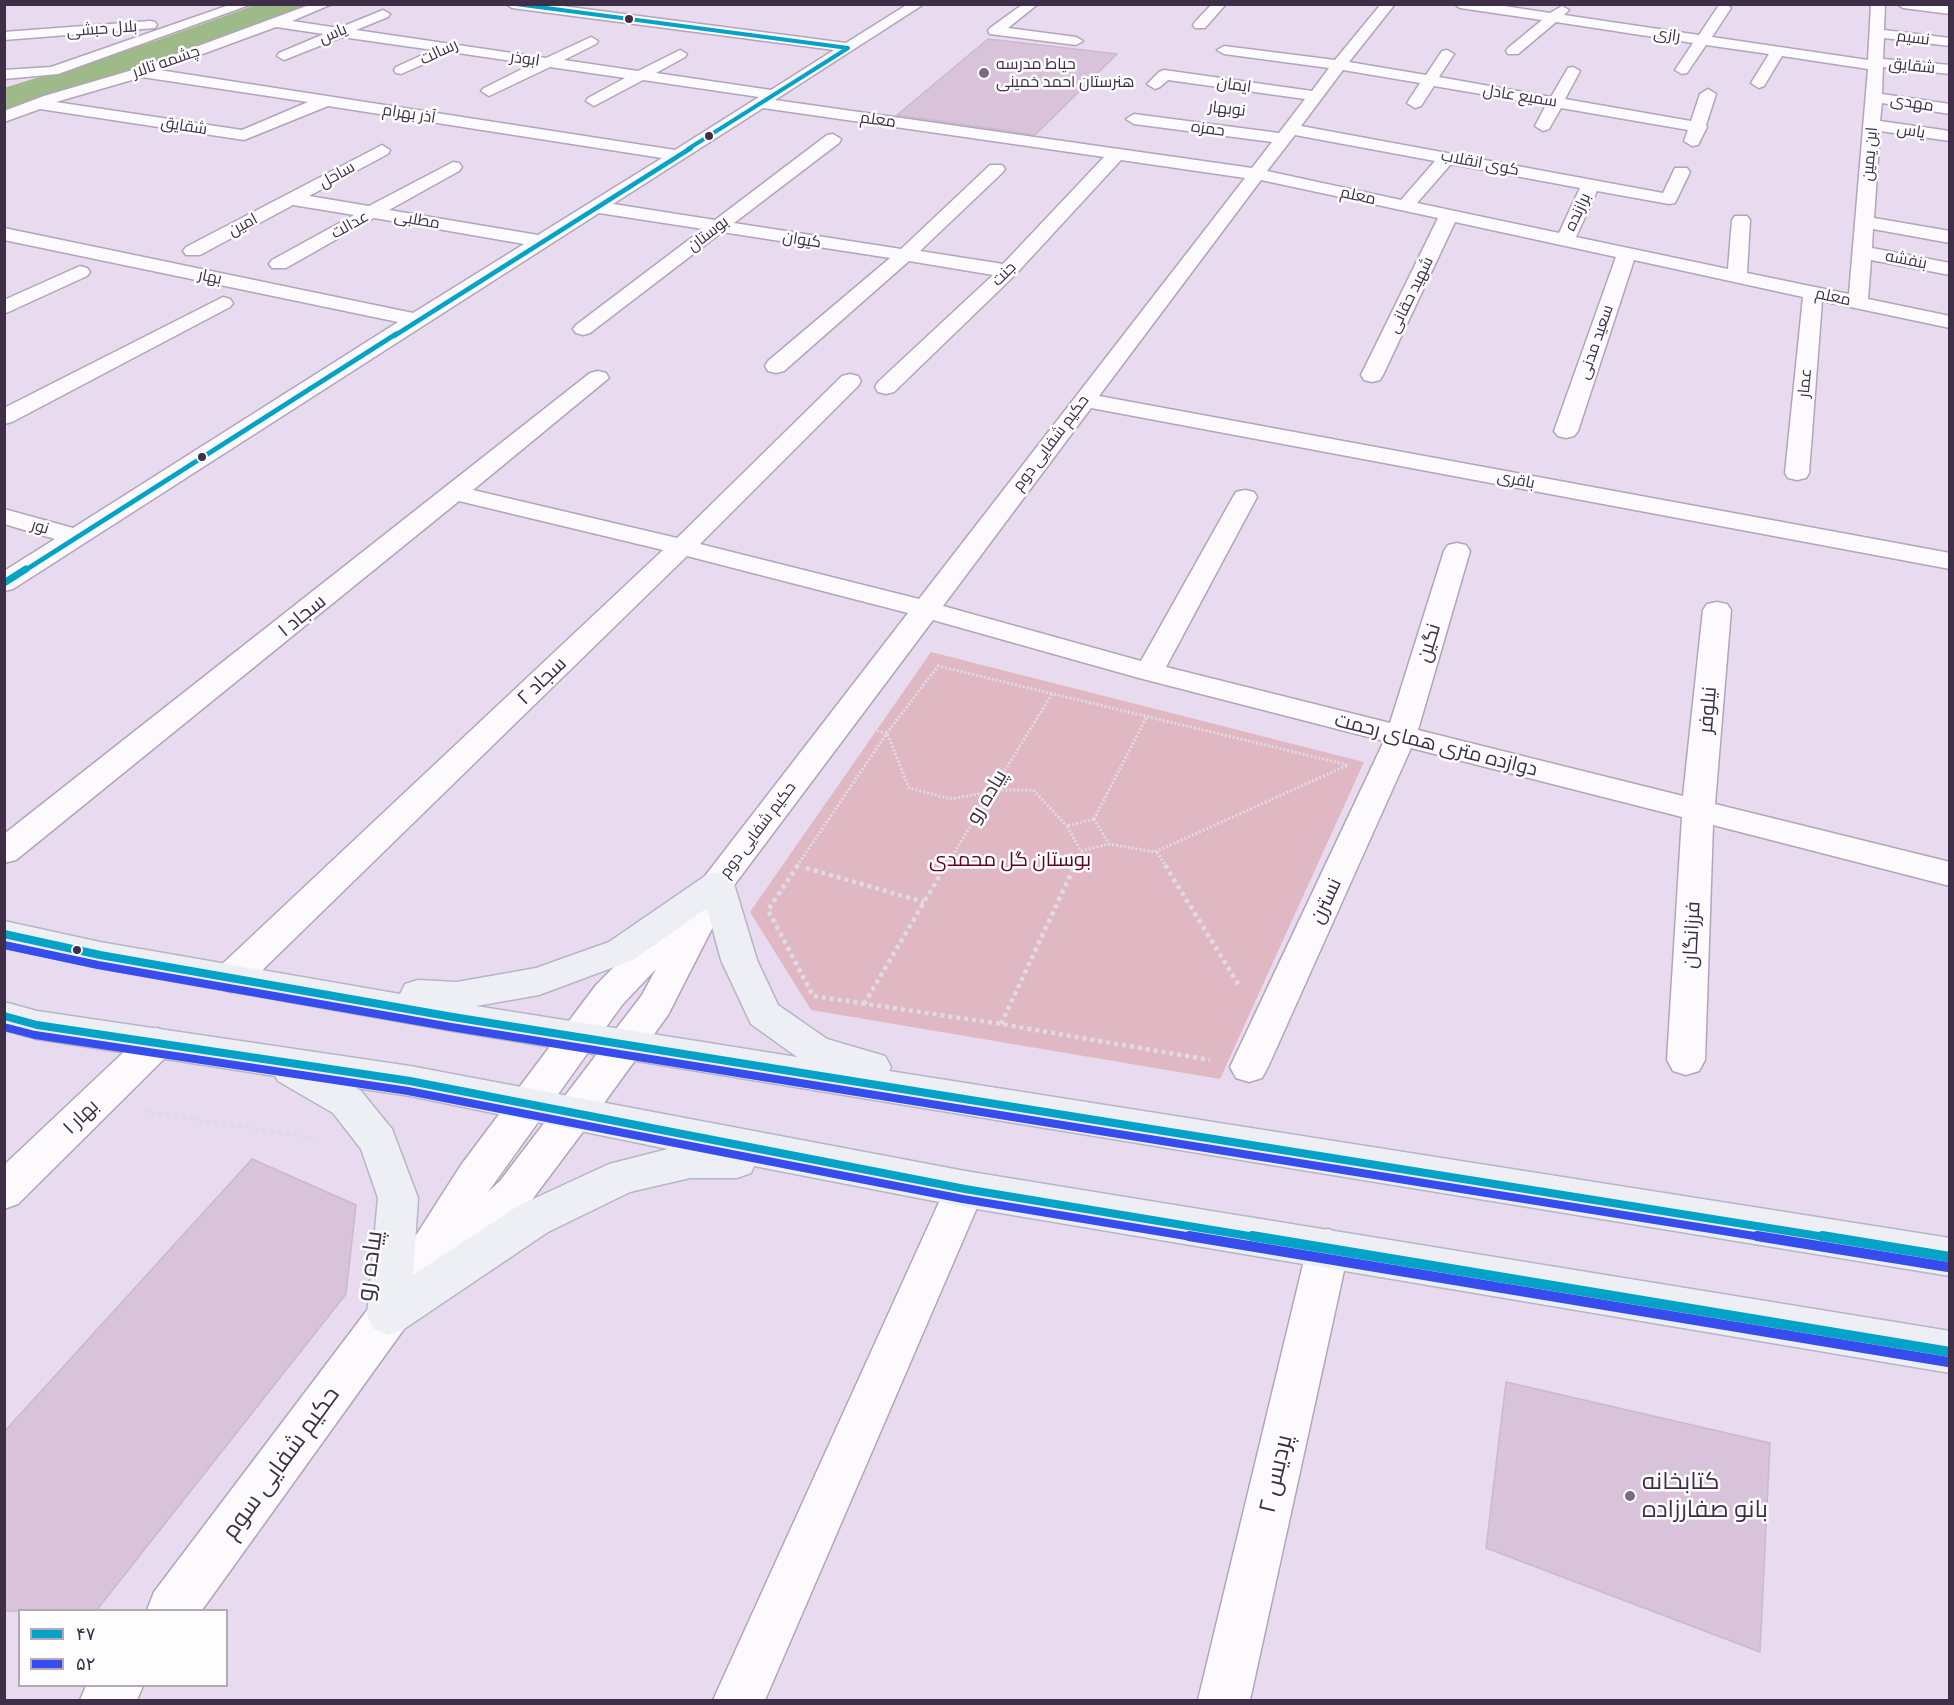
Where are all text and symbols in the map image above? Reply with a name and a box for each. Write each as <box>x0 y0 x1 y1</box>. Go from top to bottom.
unlabelled marker <box>623 13 635 25</box>
street label: بلال حبشی <box>66 17 138 41</box>
street label: یاس <box>316 20 350 48</box>
street label: رازی <box>1652 24 1682 46</box>
street label: نسیم <box>1895 26 1931 50</box>
street label: رسالت <box>417 35 461 69</box>
street label: چشمه تالار <box>130 42 202 82</box>
street label: ابوذر <box>509 47 541 71</box>
place label: حیاط مدرسه هنرستان احمد خمینی <box>996 54 1135 92</box>
street label: شقایق <box>1888 54 1936 78</box>
marker: حیاط مدرسه هنرستان احمد خمینی <box>977 66 991 80</box>
street label: ایمان <box>1215 73 1253 97</box>
street label: سمیع عادل <box>1481 81 1559 111</box>
street label: مهدی <box>1889 90 1935 116</box>
street label: نوبهار <box>1207 97 1247 121</box>
street label: آذر بهرام <box>381 100 437 128</box>
street label: معلم <box>859 108 897 132</box>
street label: شقایق <box>159 113 209 139</box>
street label: حمزه <box>1190 117 1226 141</box>
street label: یاس <box>1895 119 1927 143</box>
street label: ابن یمین <box>1858 126 1882 182</box>
unlabelled marker <box>703 130 715 142</box>
street label: کوی انقلاب <box>1439 146 1521 180</box>
street label: ساحل <box>316 157 358 193</box>
street label: معلم <box>1338 183 1378 209</box>
street label: برازنده <box>1561 190 1595 234</box>
street label: عدالت <box>328 207 372 243</box>
street label: مطلبی <box>393 207 441 233</box>
street label: امین <box>225 209 261 241</box>
street label: بوستان <box>684 212 732 256</box>
street label: کیوان <box>781 227 823 253</box>
street label: بنفشه <box>1883 247 1929 273</box>
street label: شهید حقانی <box>1384 254 1438 336</box>
street label: جنت <box>988 258 1020 290</box>
street label: بهار <box>196 265 224 289</box>
street label: معلم <box>1813 284 1853 310</box>
street label: سعید مدنی <box>1574 302 1618 382</box>
street label: عمار <box>1794 368 1816 398</box>
street label: حکیم شفایی دوم <box>1009 391 1093 495</box>
unlabelled marker <box>196 451 208 463</box>
street label: باقری <box>1496 467 1536 493</box>
street label: نور <box>29 515 51 539</box>
street label: سجاد ۱ <box>273 589 331 643</box>
street label: نگین <box>1412 621 1446 665</box>
street label: سجاد ۲ <box>512 652 572 710</box>
street label: نیلوفر <box>1694 686 1722 734</box>
street label: دوازده متری همای رحمت <box>1332 708 1540 782</box>
street label: پیاده رو <box>961 765 1013 829</box>
street label: حکیم شفایی دوم <box>716 778 800 882</box>
park label: بوستان گل محمدی <box>929 848 1091 872</box>
street label: نسترن <box>1305 874 1347 928</box>
street label: فرزانگان <box>1678 901 1706 969</box>
unlabelled marker <box>71 944 83 956</box>
street label: بهار ۱ <box>58 1094 104 1140</box>
street label: پیاده رو <box>351 1229 389 1303</box>
street label: حکیم شفایی سوم <box>216 1381 346 1545</box>
street label: پردیس ۲ <box>1253 1432 1299 1516</box>
place label: کتابخانه بانو صفارزاده <box>1642 1468 1768 1524</box>
marker: کتابخانه بانو صفارزاده <box>1623 1489 1637 1503</box>
legend <box>18 1609 228 1687</box>
text: ۴۷ <box>76 1623 95 1645</box>
text: ۵۲ <box>76 1653 95 1675</box>

